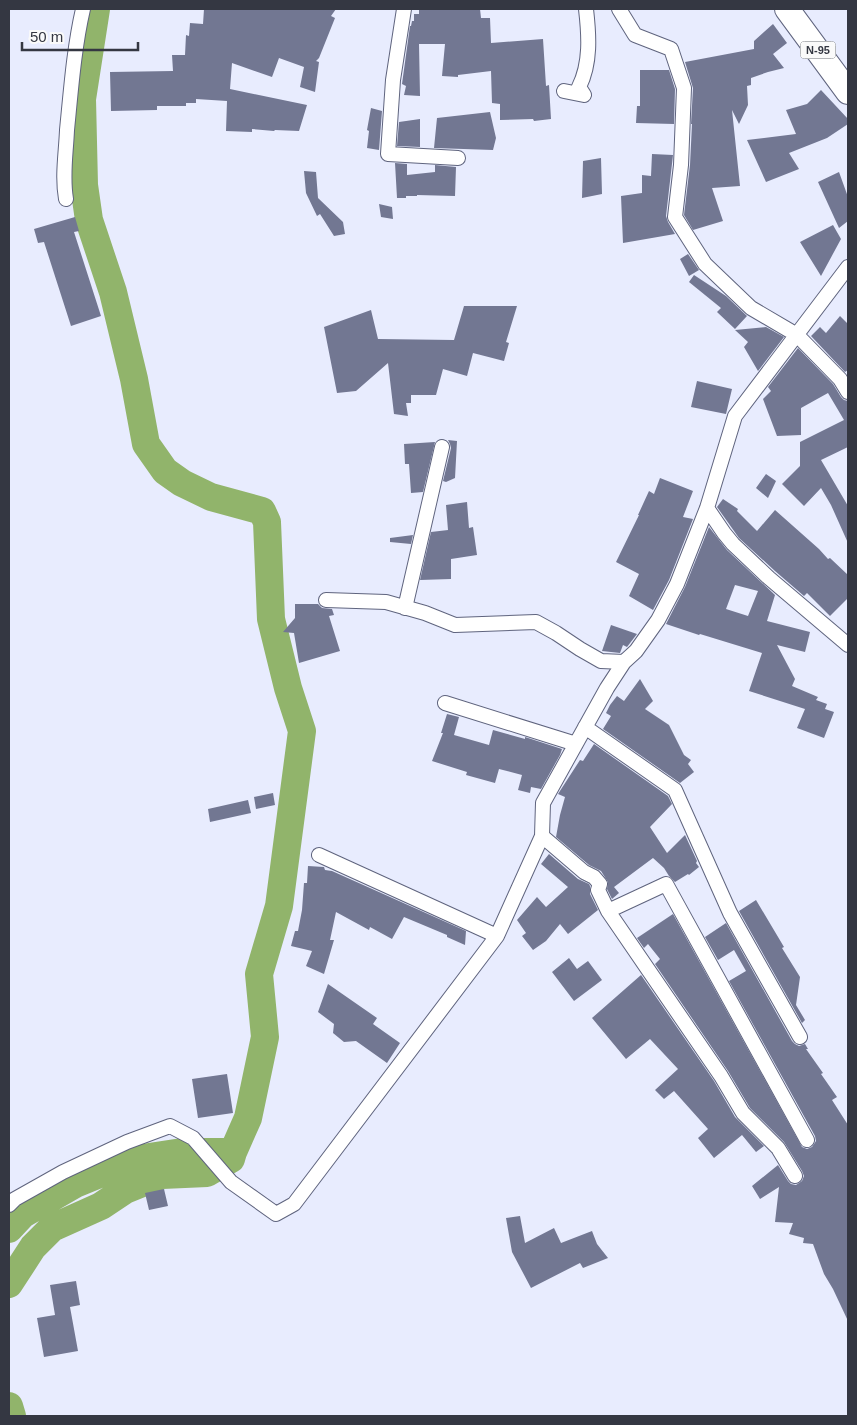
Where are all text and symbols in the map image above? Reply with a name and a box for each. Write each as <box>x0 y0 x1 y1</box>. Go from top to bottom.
scale bar <box>22 20 139 52</box>
text: 50 m <box>30 28 63 45</box>
road number: N-95 <box>800 42 836 58</box>

